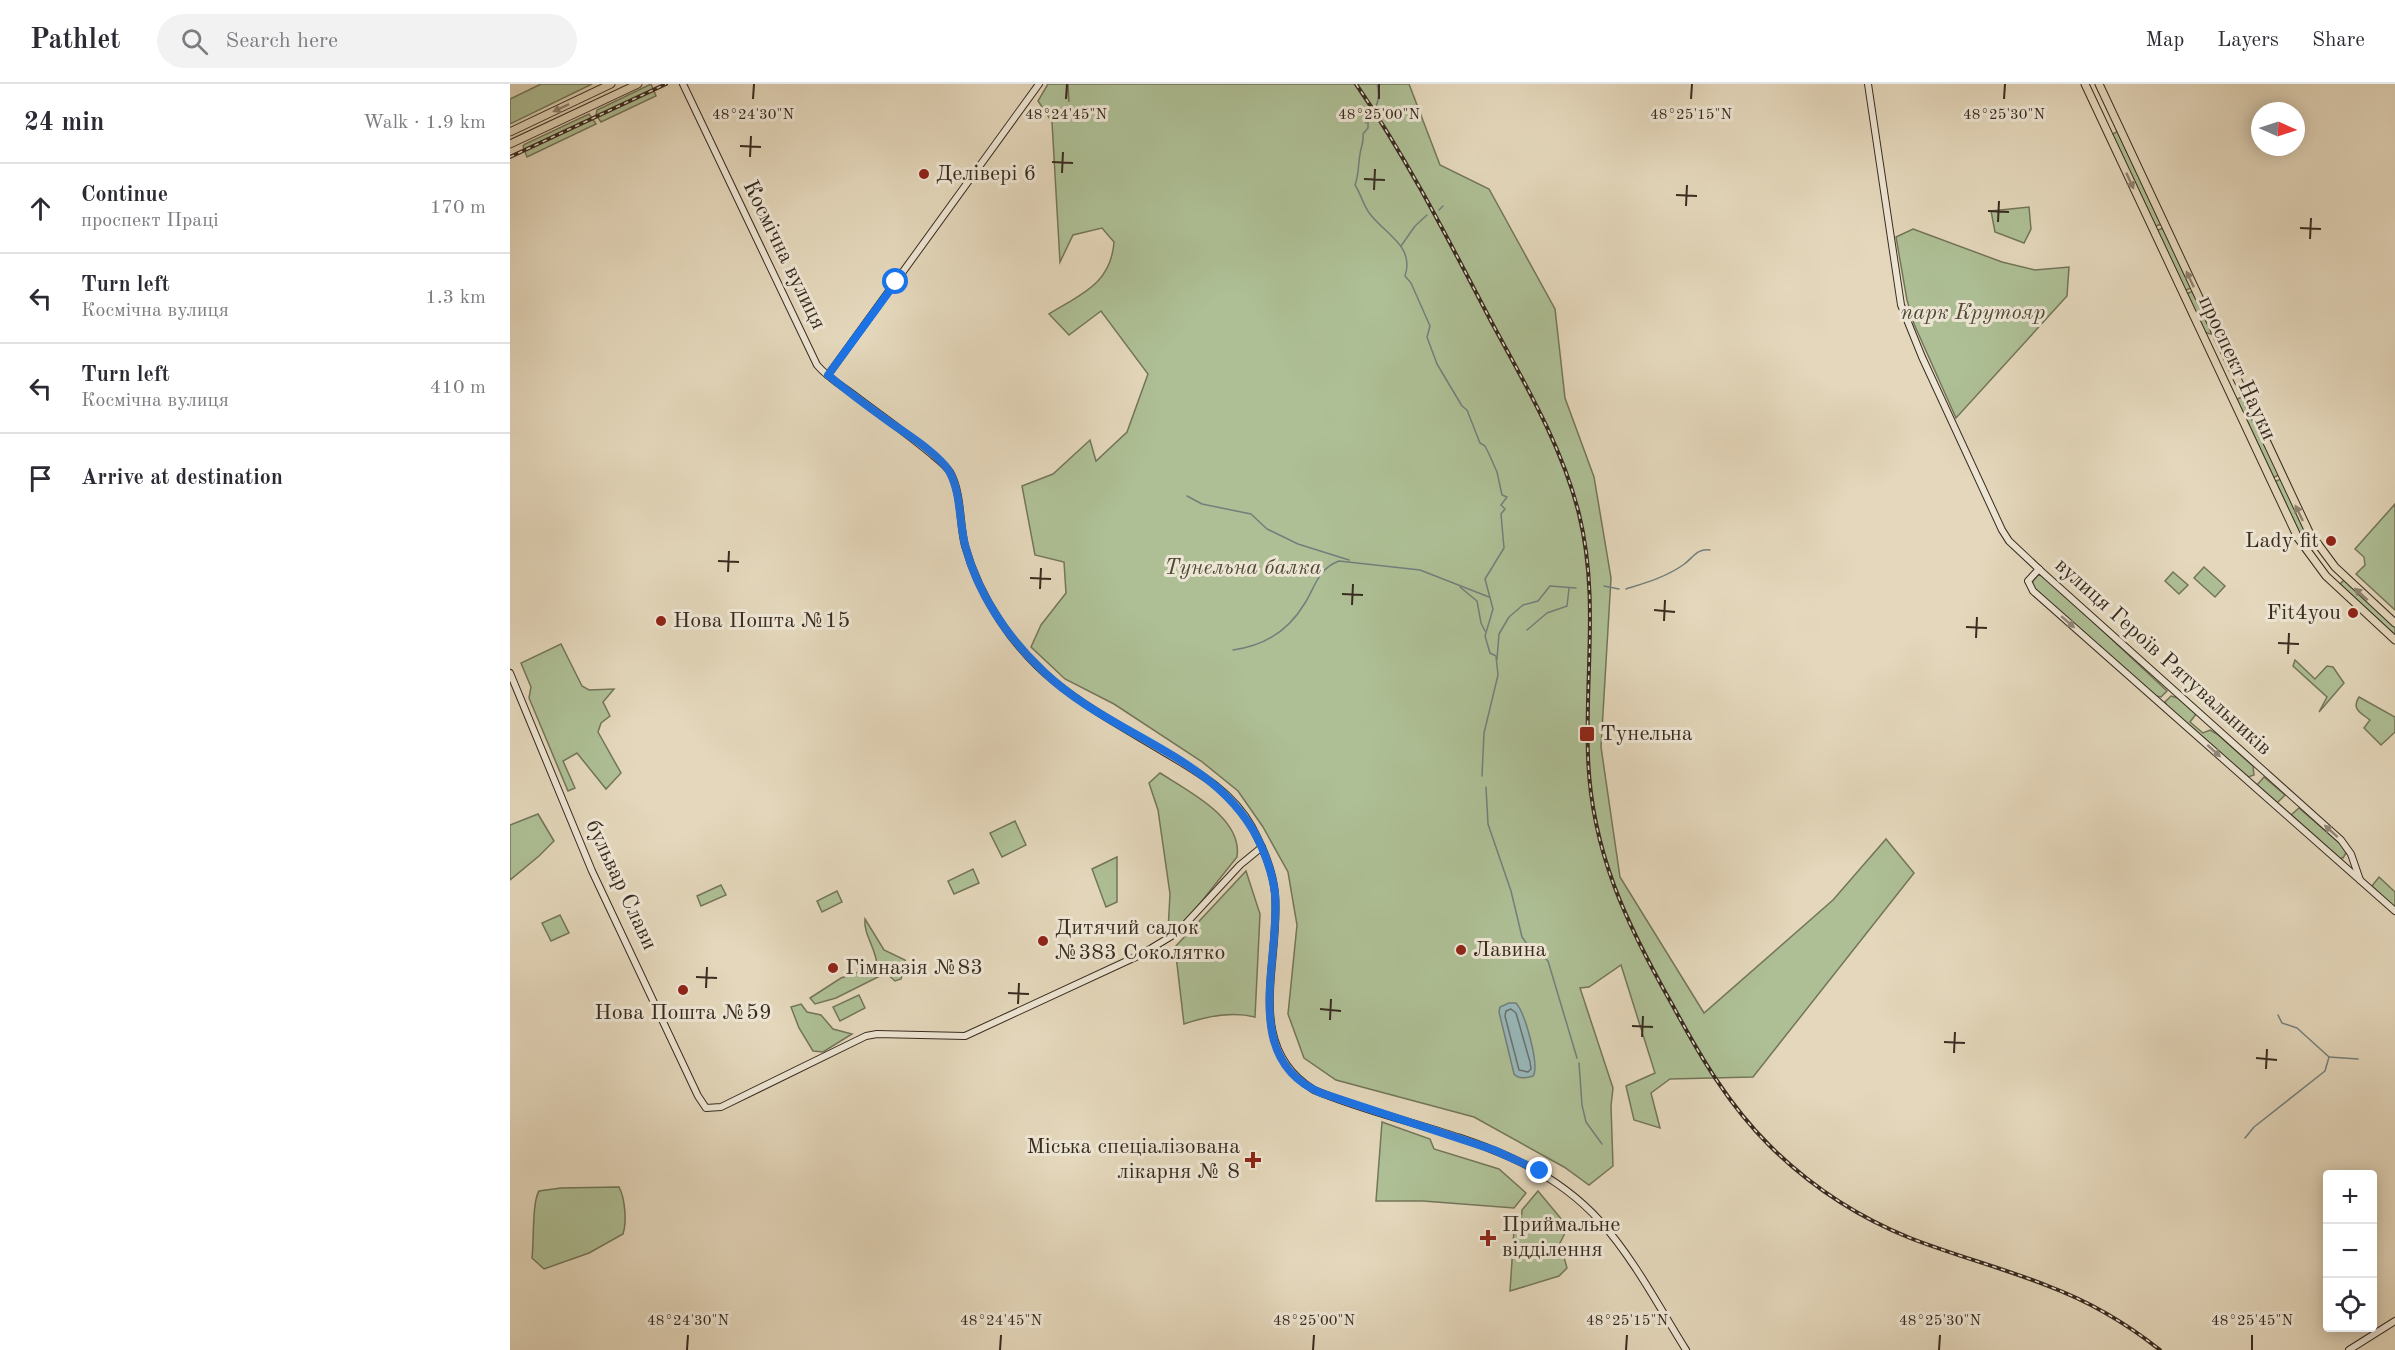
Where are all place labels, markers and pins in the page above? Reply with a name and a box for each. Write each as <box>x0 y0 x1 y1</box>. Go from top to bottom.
place label: Делівері 6 <box>936 163 1036 185</box>
marker: Делівері 6 <box>917 167 931 181</box>
place label: Lady fit <box>2245 530 2319 552</box>
marker: Lady fit <box>2324 534 2338 548</box>
place label: Fit4you <box>2266 602 2341 624</box>
marker: Fit4you <box>2346 606 2360 620</box>
place label: Нова Пошта №15 <box>673 610 850 632</box>
marker: Нова Пошта №15 <box>654 614 668 628</box>
place label: Тунельна <box>1600 723 1693 745</box>
marker: Тунельна <box>1578 725 1596 743</box>
place label: Дитячий садок №383 Соколятко <box>1055 917 1225 964</box>
marker: Дитячий садок №383 Соколятко <box>1036 934 1050 948</box>
place label: Лавина <box>1473 939 1546 961</box>
marker: Лавина <box>1454 943 1468 957</box>
place label: Гімназія №83 <box>845 957 983 979</box>
marker: Гімназія №83 <box>826 961 840 975</box>
marker: Нова Пошта №59 <box>676 983 690 997</box>
place label: Нова Пошта №59 <box>594 1002 772 1024</box>
place label: Міська спеціалізована лікарня № 8 <box>1026 1136 1240 1183</box>
marker: Міська спеціалізована лікарня № 8 <box>1244 1151 1262 1169</box>
place label: Приймальне відділення <box>1502 1214 1620 1261</box>
marker: Приймальне відділення <box>1479 1229 1497 1247</box>

